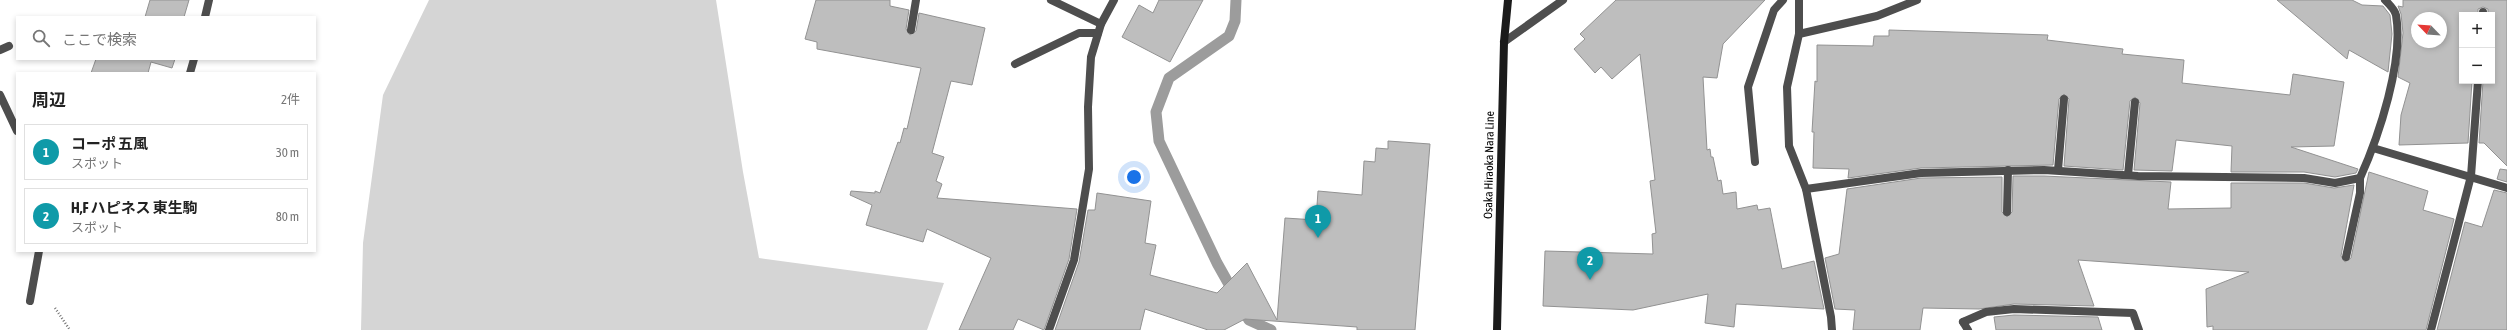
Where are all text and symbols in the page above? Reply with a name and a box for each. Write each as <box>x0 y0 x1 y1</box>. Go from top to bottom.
north arrow <box>2411 12 2447 48</box>
map controls <box>2459 12 2495 84</box>
button: + <box>2459 12 2495 48</box>
search box <box>16 16 316 60</box>
icon: search <box>30 27 52 49</box>
text: ここで検索 <box>62 31 137 48</box>
button: − <box>2459 48 2495 84</box>
text: 周辺 <box>32 90 66 110</box>
text: 2件 <box>281 92 300 107</box>
street label: Osaka Hiraoka Nara Line <box>1481 111 1497 219</box>
text: コーポ 五風 <box>71 135 148 152</box>
text: 1 <box>43 145 49 160</box>
text: 30 m <box>276 145 299 160</box>
text: スポット <box>71 156 123 171</box>
your location <box>1124 167 1144 187</box>
text: H,F ハピネス 東生駒 <box>71 199 198 216</box>
pin: 1 <box>1305 205 1331 238</box>
text: 2 <box>43 209 49 224</box>
text: 80 m <box>276 209 299 224</box>
text: スポット <box>71 220 123 235</box>
pin: 2 <box>1577 247 1603 280</box>

